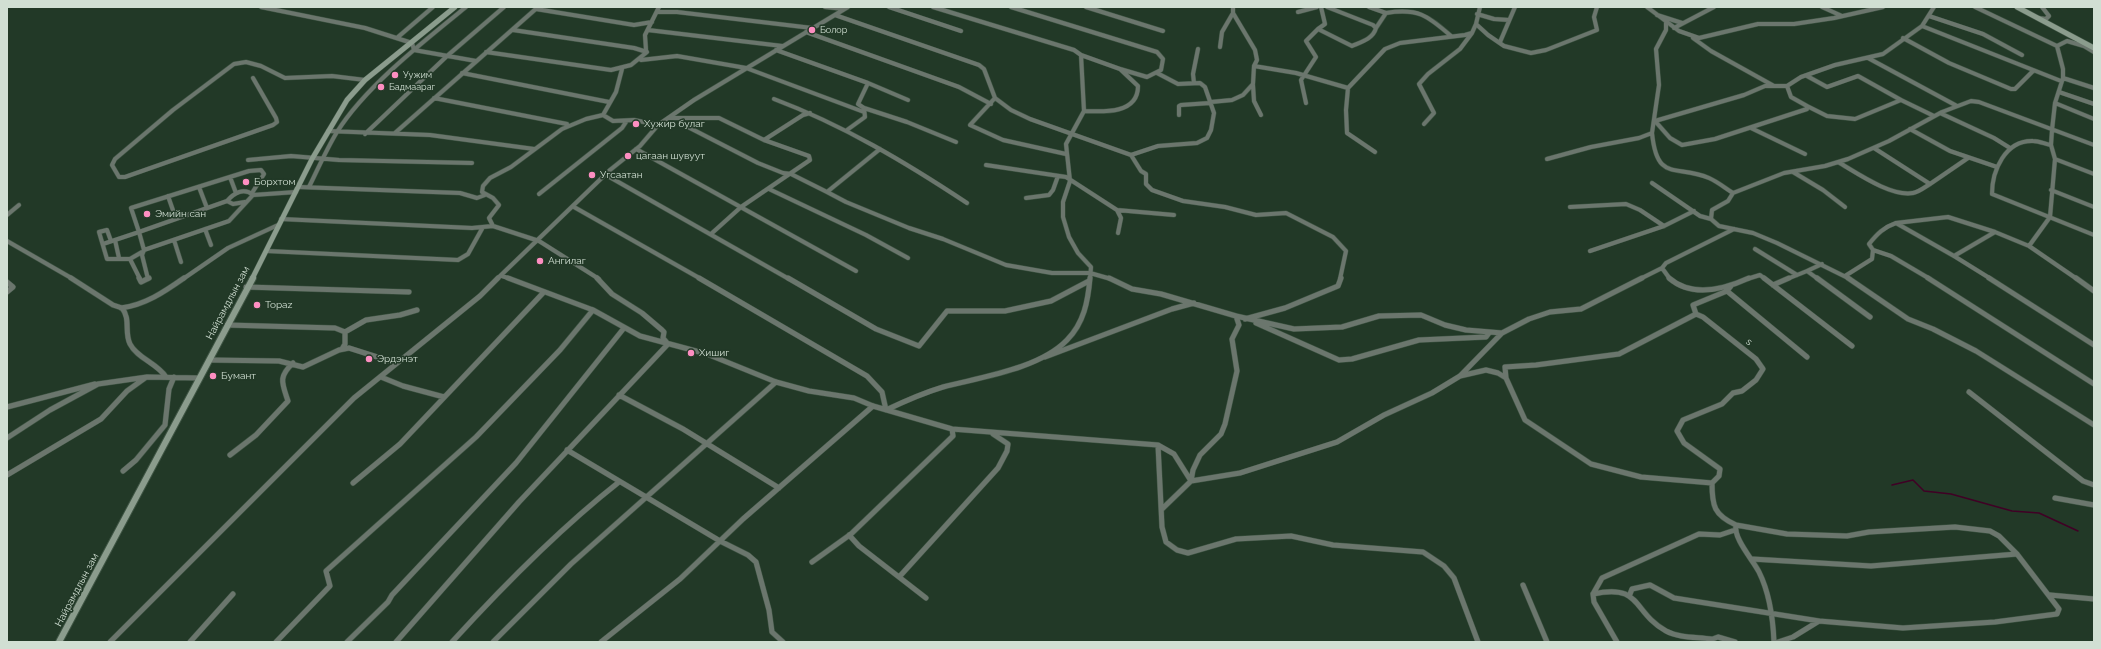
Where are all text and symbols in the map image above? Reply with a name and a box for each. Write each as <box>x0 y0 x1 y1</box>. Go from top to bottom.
marker: Болор <box>807 25 817 35</box>
place label: Болор <box>820 25 847 35</box>
marker: Уужим <box>390 70 400 80</box>
place label: Уужим <box>403 70 432 80</box>
marker: Бадмаараг <box>376 82 386 92</box>
place label: Бадмаараг <box>389 82 435 92</box>
place label: Хужир булаг <box>644 118 705 130</box>
marker: Хужир булаг <box>631 119 641 129</box>
place label: цагаан шувуут <box>636 150 705 162</box>
marker: цагаан шувуут <box>623 151 633 161</box>
place label: Угсаатан <box>600 169 643 181</box>
marker: Угсаатан <box>587 170 597 180</box>
place label: Борхтом <box>254 176 295 188</box>
marker: Борхтом <box>241 177 251 187</box>
place label: Эмийн сан <box>155 208 206 220</box>
marker: Эмийн сан <box>142 209 152 219</box>
place label: Ангилаг <box>548 255 586 267</box>
marker: Ангилаг <box>535 256 545 266</box>
street label: Найрамдлын зам <box>204 264 252 342</box>
place label: Topaz <box>265 299 292 311</box>
marker: Topaz <box>252 300 262 310</box>
street label: s <box>1743 336 1755 348</box>
place label: Хишиг <box>699 347 729 359</box>
marker: Хишиг <box>686 348 696 358</box>
place label: Эрдэнэт <box>377 353 418 365</box>
marker: Эрдэнэт <box>364 354 374 364</box>
place label: Бумант <box>221 370 256 382</box>
marker: Бумант <box>208 371 218 381</box>
street label: Найрамдлын зам <box>53 551 101 629</box>

